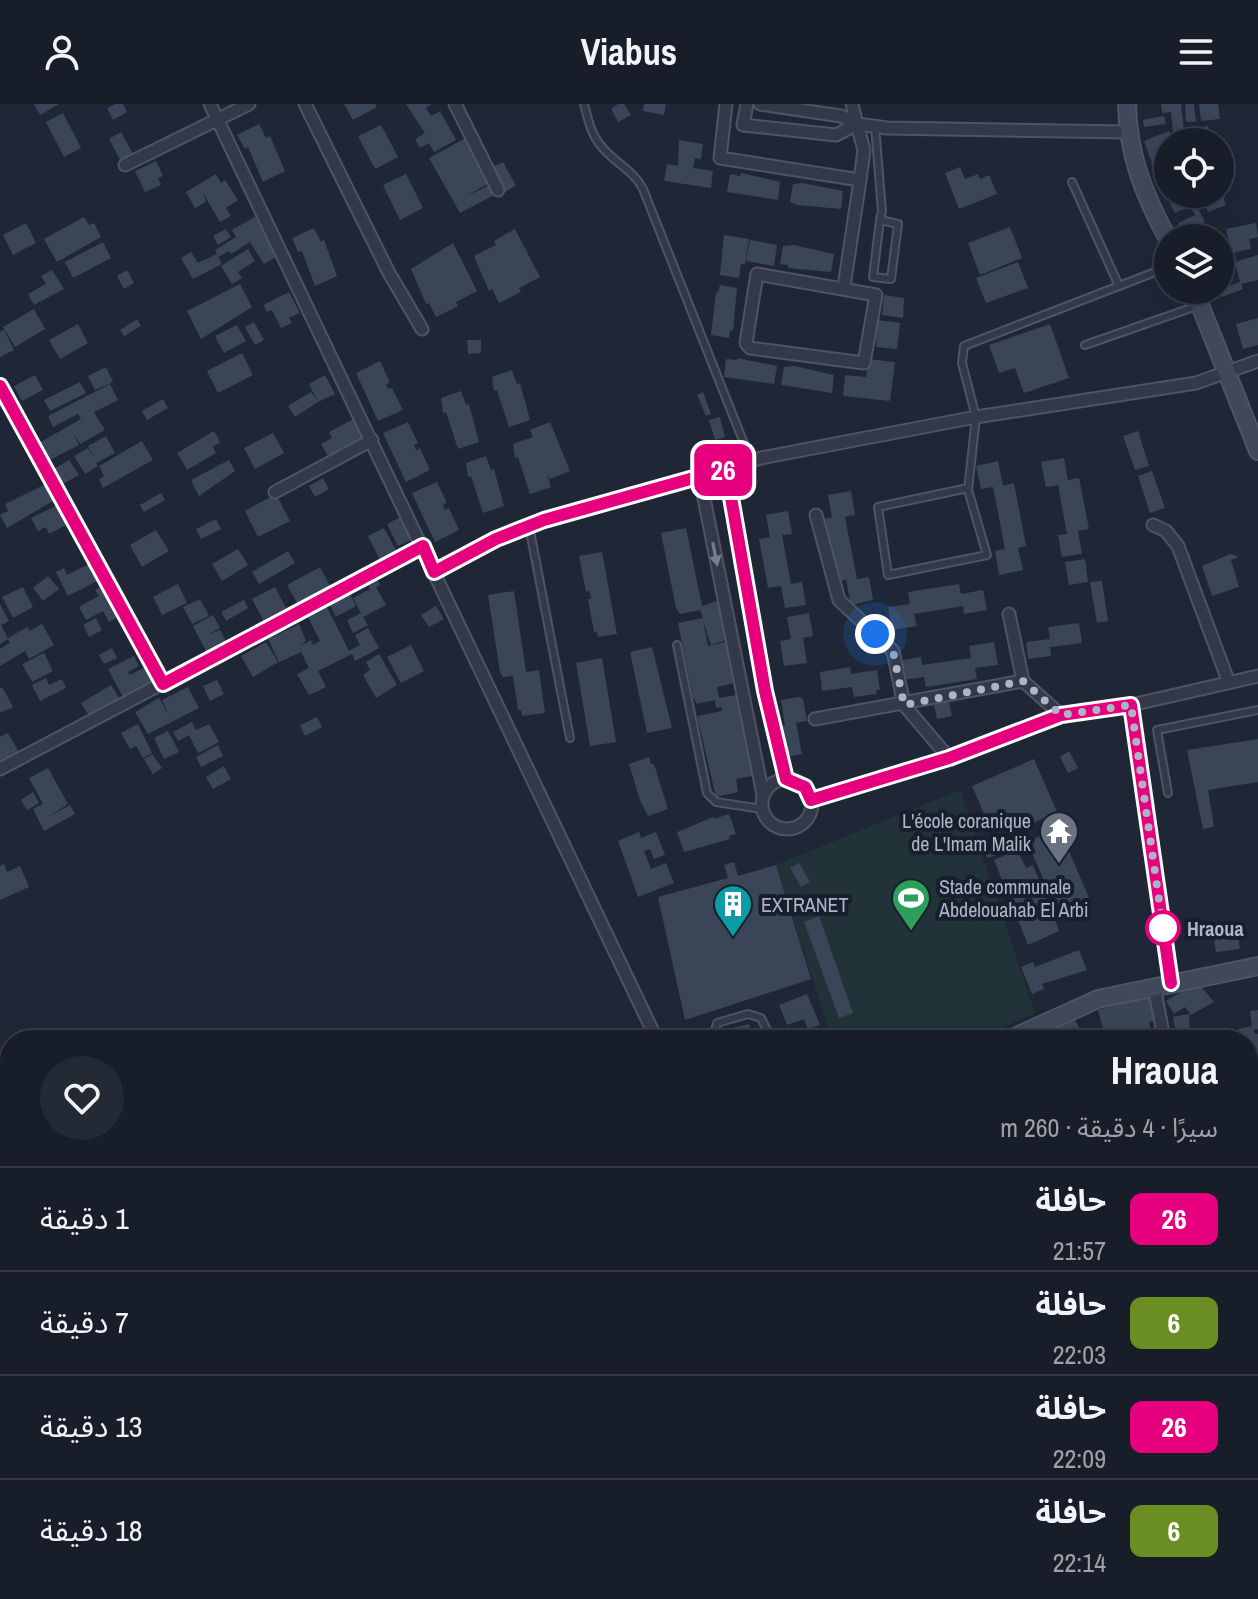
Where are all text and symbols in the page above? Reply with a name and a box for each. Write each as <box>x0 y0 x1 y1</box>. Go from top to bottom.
text: Viabus <box>581 28 677 76</box>
icon: person <box>40 30 84 74</box>
icon: menu <box>1174 30 1218 74</box>
map controls <box>1154 128 1234 304</box>
button: locate <box>1154 128 1234 208</box>
button: layers <box>1154 224 1234 304</box>
line badge: 26 <box>687 444 759 496</box>
text: 26 <box>710 451 736 489</box>
one-way arrow <box>709 542 722 567</box>
your location <box>855 614 895 654</box>
place label: L'école coranique de L'Imam Malik <box>902 807 1032 857</box>
temple icon: L'école coranique de L'Imam Malik <box>1038 810 1080 865</box>
place label: Stade communale Abdelouahab El Arbi <box>938 873 1089 923</box>
sports icon: Stade communale Abdelouahab El Arbi <box>890 877 932 932</box>
building icon: EXTRANET <box>712 883 754 938</box>
place label: EXTRANET <box>761 891 848 918</box>
marker: Hraoua <box>1146 911 1180 945</box>
place label: Hraoua <box>1187 915 1244 942</box>
text: Hraoua <box>1111 1045 1218 1096</box>
button: heart <box>40 1056 124 1140</box>
text: سيرًا · 4 دقيقة · 260 m <box>1000 1110 1218 1145</box>
text: حافلة <box>1035 1180 1106 1220</box>
text: 1 دقيقة <box>40 1198 129 1238</box>
text: 26 <box>1161 1200 1187 1238</box>
text: 21:57 <box>1053 1233 1106 1268</box>
text: حافلة <box>1035 1284 1106 1324</box>
text: 7 دقيقة <box>40 1302 129 1342</box>
text: 6 <box>1168 1304 1180 1342</box>
text: 22:03 <box>1053 1337 1106 1372</box>
text: حافلة <box>1035 1388 1106 1428</box>
text: 13 دقيقة <box>40 1406 143 1446</box>
text: 26 <box>1161 1408 1187 1446</box>
text: 22:09 <box>1053 1441 1106 1476</box>
text: حافلة <box>1035 1492 1106 1532</box>
text: 18 دقيقة <box>40 1510 143 1550</box>
text: 6 <box>1168 1512 1180 1550</box>
text: 22:14 <box>1053 1545 1106 1580</box>

